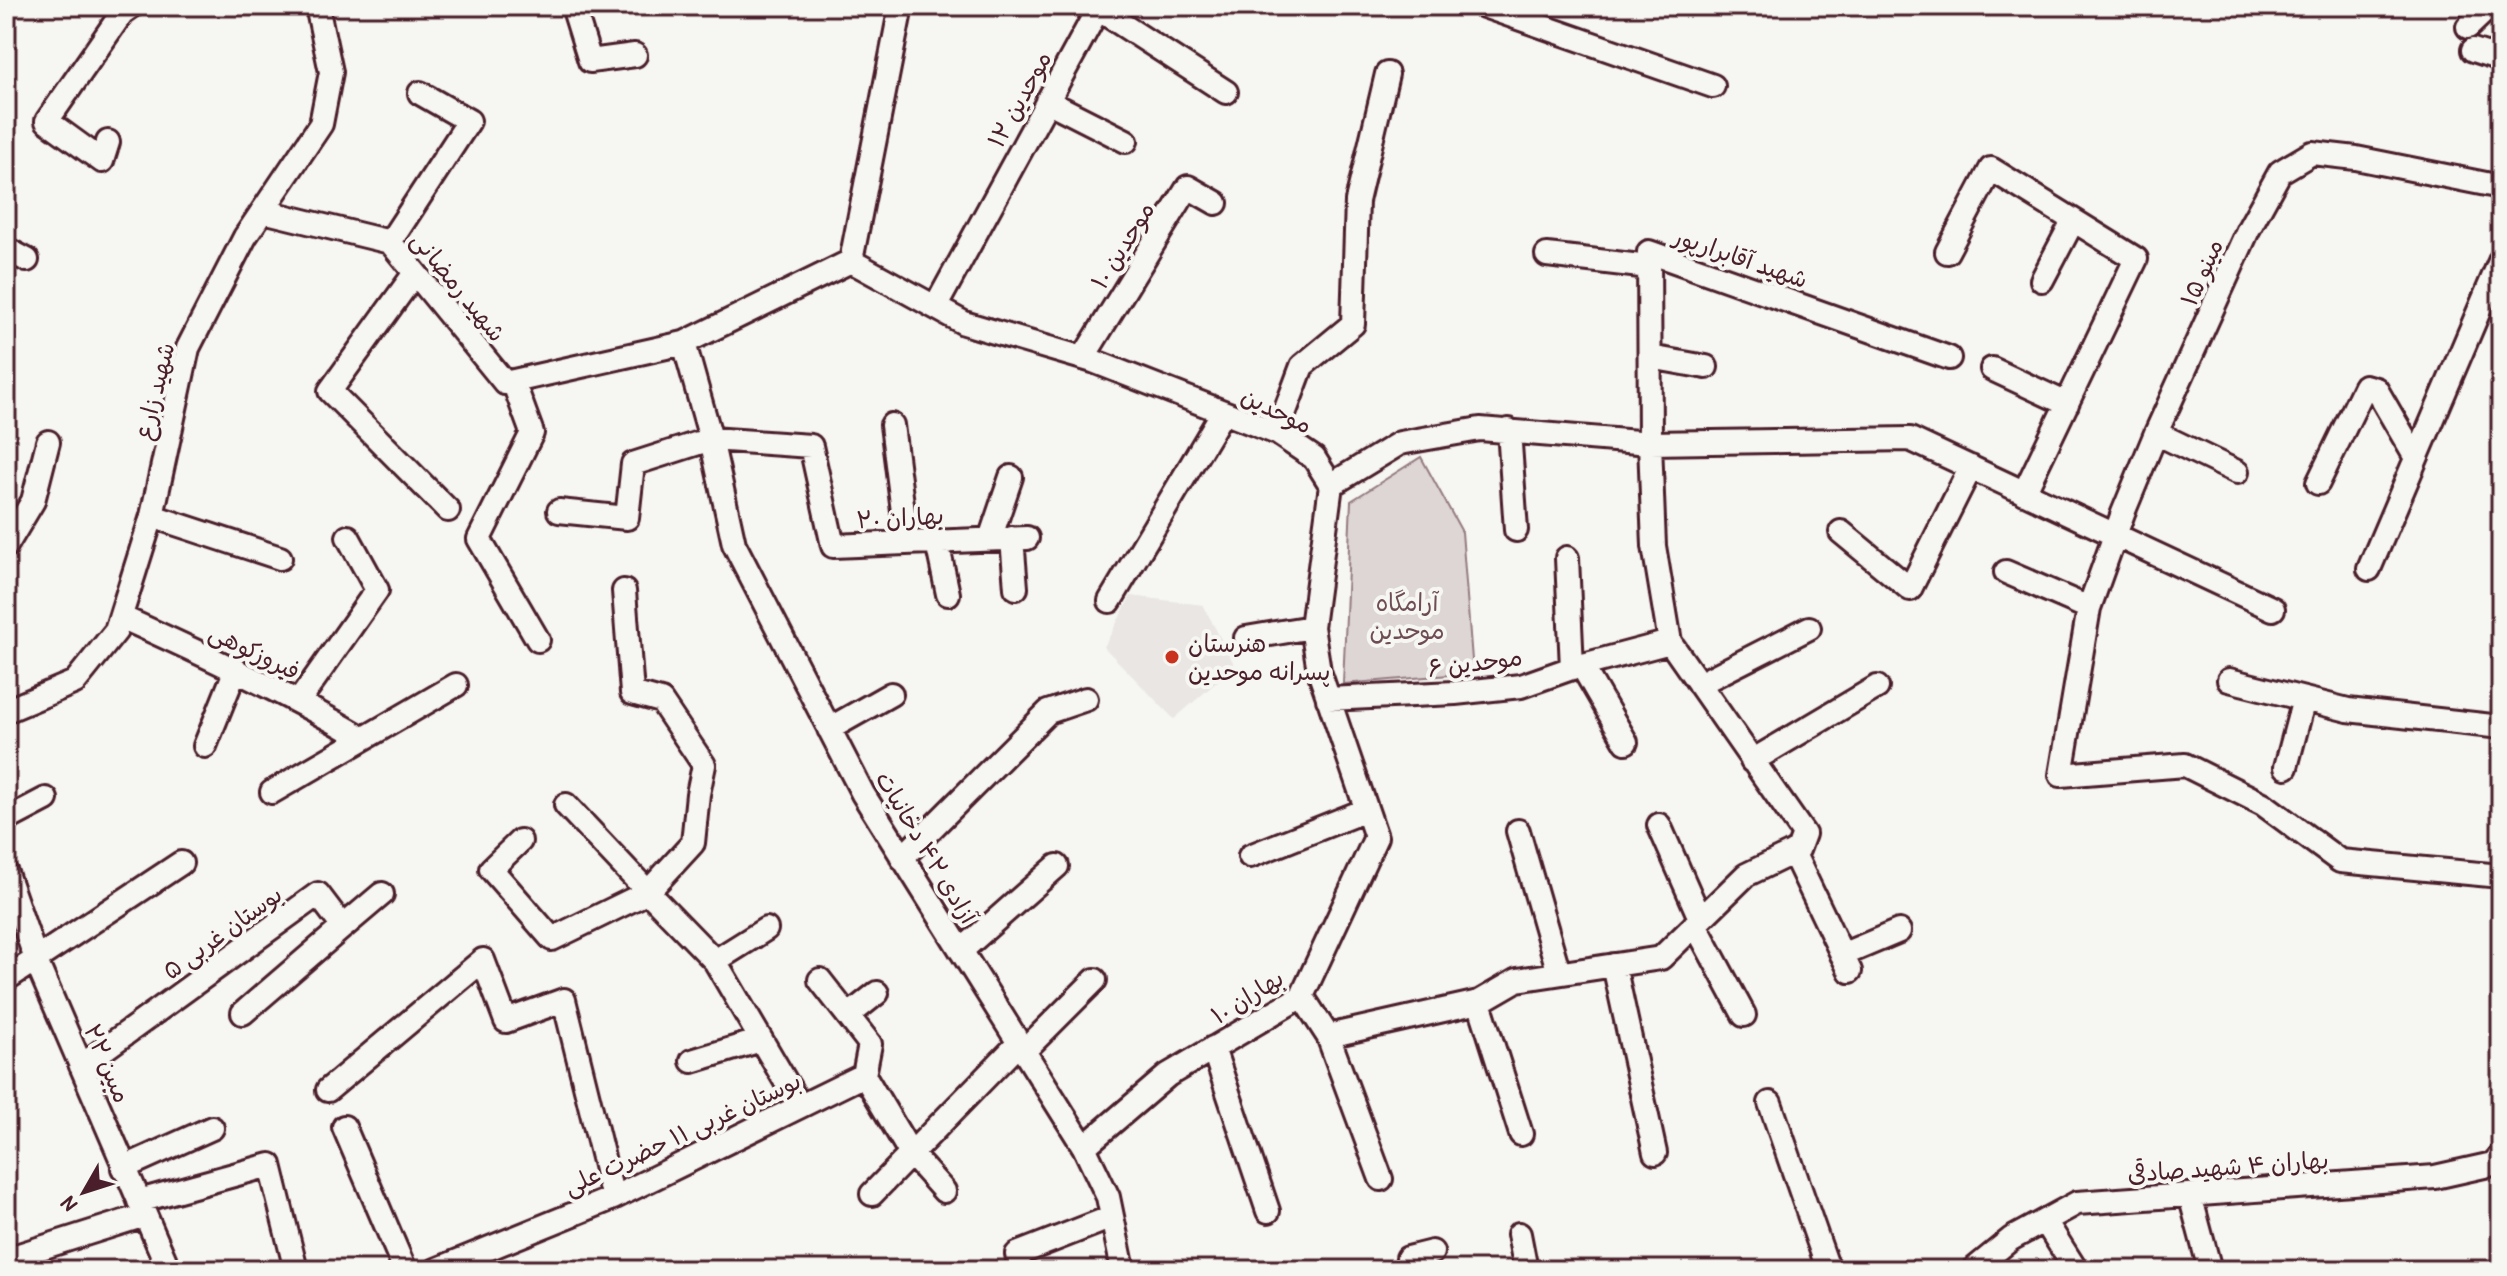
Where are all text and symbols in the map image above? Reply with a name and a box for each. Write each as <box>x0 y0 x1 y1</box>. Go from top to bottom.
street label: موحدین ۱۲ <box>979 45 1059 153</box>
street label: موحدین ۱۰ <box>1083 195 1161 295</box>
street label: شهید آقابرارپور <box>1667 218 1812 296</box>
street label: شهید رمضانی <box>405 224 513 348</box>
street label: مینو ۱۵ <box>2172 234 2231 311</box>
street label: شهید زارع <box>126 339 183 444</box>
street label: موحدین <box>1236 379 1318 441</box>
street label: بهاران ۲۰ <box>855 499 945 535</box>
park label: آرامگاه موحدین <box>1369 586 1445 646</box>
street label: فیروزکوهی <box>204 615 306 688</box>
place label: هنرستان پسرانه موحدین <box>1188 627 1330 687</box>
street label: موحدین ۶ <box>1426 640 1524 684</box>
marker: هنرستان پسرانه موحدین <box>1163 648 1181 666</box>
street label: آزادی ۴۲ دخانیات <box>869 765 986 930</box>
street label: بوستان غربی ۵ <box>156 878 288 986</box>
street label: بهاران ۱۰ <box>1205 961 1289 1031</box>
street label: مبین ۲۲ <box>77 1019 139 1107</box>
street label: بوستان غربی ۱۱ حضرت علی <box>558 1064 806 1202</box>
street label: بهاران ۴ شهید صادقی <box>2126 1143 2330 1189</box>
north arrow <box>44 1152 124 1232</box>
text: N <box>53 1190 84 1219</box>

